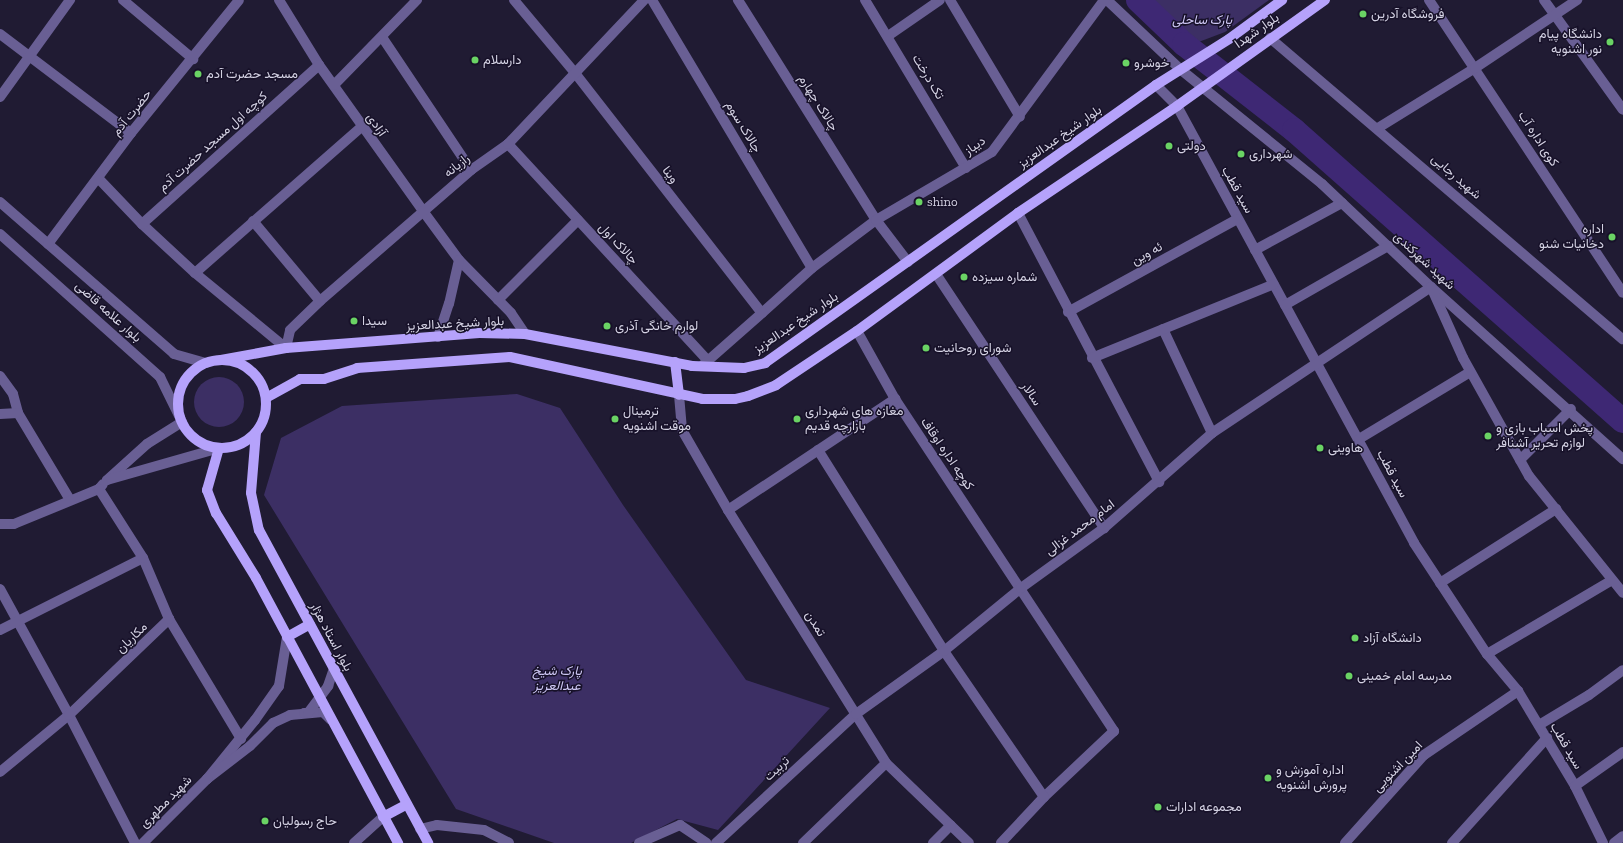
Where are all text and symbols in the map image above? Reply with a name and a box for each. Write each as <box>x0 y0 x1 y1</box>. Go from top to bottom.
place label: فروشگاه آدرین <box>1371 6 1444 22</box>
marker: فروشگاه آدرین <box>1358 9 1368 19</box>
street label: بلوار شهدا <box>1232 10 1282 52</box>
park label: پارک ساحلی <box>1172 12 1232 28</box>
place label: دانشگاه پیام نور اشنویه <box>1539 27 1602 58</box>
marker: دانشگاه پیام نور اشنویه <box>1605 37 1615 47</box>
place label: دارسلام <box>483 52 521 68</box>
street label: تک درخت <box>908 52 948 102</box>
marker: دارسلام <box>470 55 480 65</box>
place label: خوشرو <box>1134 55 1169 71</box>
marker: خوشرو <box>1121 58 1131 68</box>
place label: مسجد حضرت آدم <box>206 66 298 82</box>
marker: مسجد حضرت آدم <box>193 69 203 79</box>
street label: چالاک چهارم <box>795 72 841 134</box>
street label: حضرت آدم <box>109 87 155 139</box>
street label: کوچه اول مسجد حضرت آدم <box>155 89 271 195</box>
street label: چالاک سوم <box>721 98 765 156</box>
street label: بلوار شیخ عبدالعزیز <box>1015 102 1105 172</box>
street label: کوی اداره آب <box>1514 108 1562 170</box>
street label: آزادی <box>362 110 390 140</box>
street label: دیباز <box>961 133 989 159</box>
place label: دولتی <box>1177 138 1206 154</box>
marker: دولتی <box>1164 141 1174 151</box>
place label: شهرداری <box>1249 146 1293 162</box>
marker: شهرداری <box>1236 149 1246 159</box>
street label: رازیانه <box>441 151 473 181</box>
street label: شهید رجایی <box>1428 151 1484 203</box>
street label: وینا <box>658 163 682 187</box>
street label: سید قطب <box>1218 164 1256 216</box>
place label: shino <box>927 194 958 210</box>
marker: shino <box>914 197 924 207</box>
street label: چالاک اول <box>595 220 641 268</box>
place label: اداره دخانیات شنو <box>1539 222 1604 253</box>
street label: شهید شهرکندی <box>1390 229 1458 293</box>
marker: اداره دخانیات شنو <box>1607 232 1617 242</box>
street label: ئه وین <box>1129 239 1165 269</box>
place label: شماره سیزده <box>972 269 1037 285</box>
marker: شماره سیزده <box>959 272 969 282</box>
street label: بلوار علامه قاضی <box>72 278 144 346</box>
street label: بلوار شیخ عبدالعزیز <box>751 289 841 357</box>
place label: سیدا <box>362 313 387 329</box>
street label: بلوار شیخ عبدالعزیز <box>405 314 505 334</box>
marker: سیدا <box>349 316 359 326</box>
place label: لوارم خانگی آذری <box>615 318 698 334</box>
marker: لوارم خانگی آذری <box>602 321 612 331</box>
place label: شورای روحانیت <box>934 340 1011 356</box>
marker: شورای روحانیت <box>921 343 931 353</box>
street label: سالار <box>1018 379 1044 409</box>
place label: ترمینال موقت اشنویه <box>623 404 691 435</box>
place label: مغازه های شهرداری بازارچه قدیم <box>805 404 903 435</box>
marker: ترمینال موقت اشنویه <box>610 414 620 424</box>
marker: مغازه های شهرداری بازارچه قدیم <box>792 414 802 424</box>
street label: کوچه اداره اوقاف <box>917 415 977 493</box>
place label: پخش اسباب بازی و لوازم تحریر آشنافر <box>1496 421 1593 452</box>
marker: پخش اسباب بازی و لوازم تحریر آشنافر <box>1483 431 1493 441</box>
place label: هاوینی <box>1328 440 1363 456</box>
marker: هاوینی <box>1315 443 1325 453</box>
street label: سید قطب <box>1373 448 1411 500</box>
street label: امام محمد غزالی <box>1042 497 1118 559</box>
street label: بلوار استاد هژار <box>306 600 356 674</box>
street label: تمدن <box>801 608 829 640</box>
street label: مکاریان <box>113 619 151 657</box>
place label: دانشگاه آزاد <box>1363 630 1422 646</box>
marker: دانشگاه آزاد <box>1350 633 1360 643</box>
park label: پارک شیخ عبدالعزیز <box>532 664 582 695</box>
place label: مدرسه امام خمینی <box>1357 668 1452 684</box>
marker: مدرسه امام خمینی <box>1344 671 1354 681</box>
street label: سید قطب <box>1546 720 1586 772</box>
street label: امین اشنویی <box>1370 738 1426 796</box>
street label: تربیت <box>761 753 793 785</box>
place label: اداره آموزش و پرورش اشنویه <box>1276 763 1347 794</box>
street label: شهید مطهری <box>137 773 195 831</box>
marker: اداره آموزش و پرورش اشنویه <box>1263 773 1273 783</box>
place label: مجموعه ادارات <box>1166 799 1242 815</box>
marker: مجموعه ادارات <box>1153 802 1163 812</box>
place label: حاج رسولیان <box>273 813 337 829</box>
marker: حاج رسولیان <box>260 816 270 826</box>

